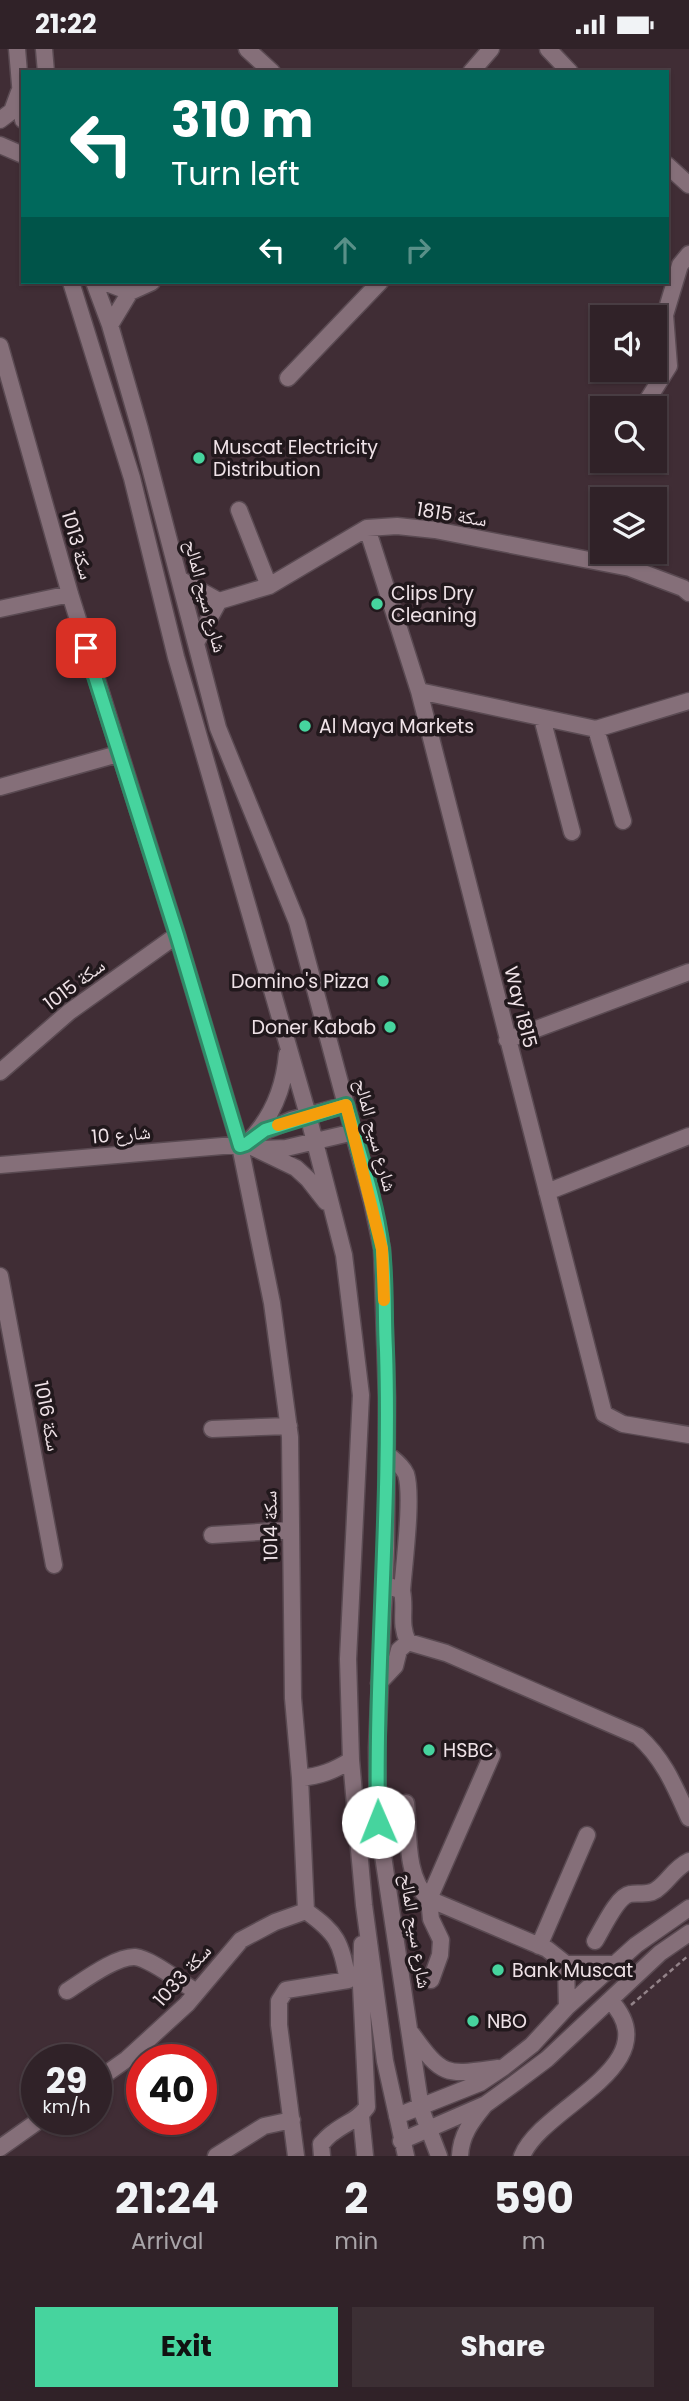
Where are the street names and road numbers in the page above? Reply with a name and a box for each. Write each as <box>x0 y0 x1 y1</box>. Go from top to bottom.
street label: سكة 1815 <box>415 496 489 533</box>
street label: سكة 1013 <box>55 508 100 583</box>
street label: شارع سيح المالح <box>177 537 234 656</box>
street label: سكة 1015 <box>38 952 111 1017</box>
street label: Way 1815 <box>497 963 544 1051</box>
street label: شارع سيح المالح <box>347 1076 404 1195</box>
street label: شارع 10 <box>90 1118 152 1151</box>
street label: سكة 1016 <box>27 1379 68 1454</box>
street label: سكة 1014 <box>256 1490 285 1562</box>
street label: شارع سيح المالح <box>393 1872 438 1991</box>
street label: سكة 1033 <box>147 1938 218 2012</box>

